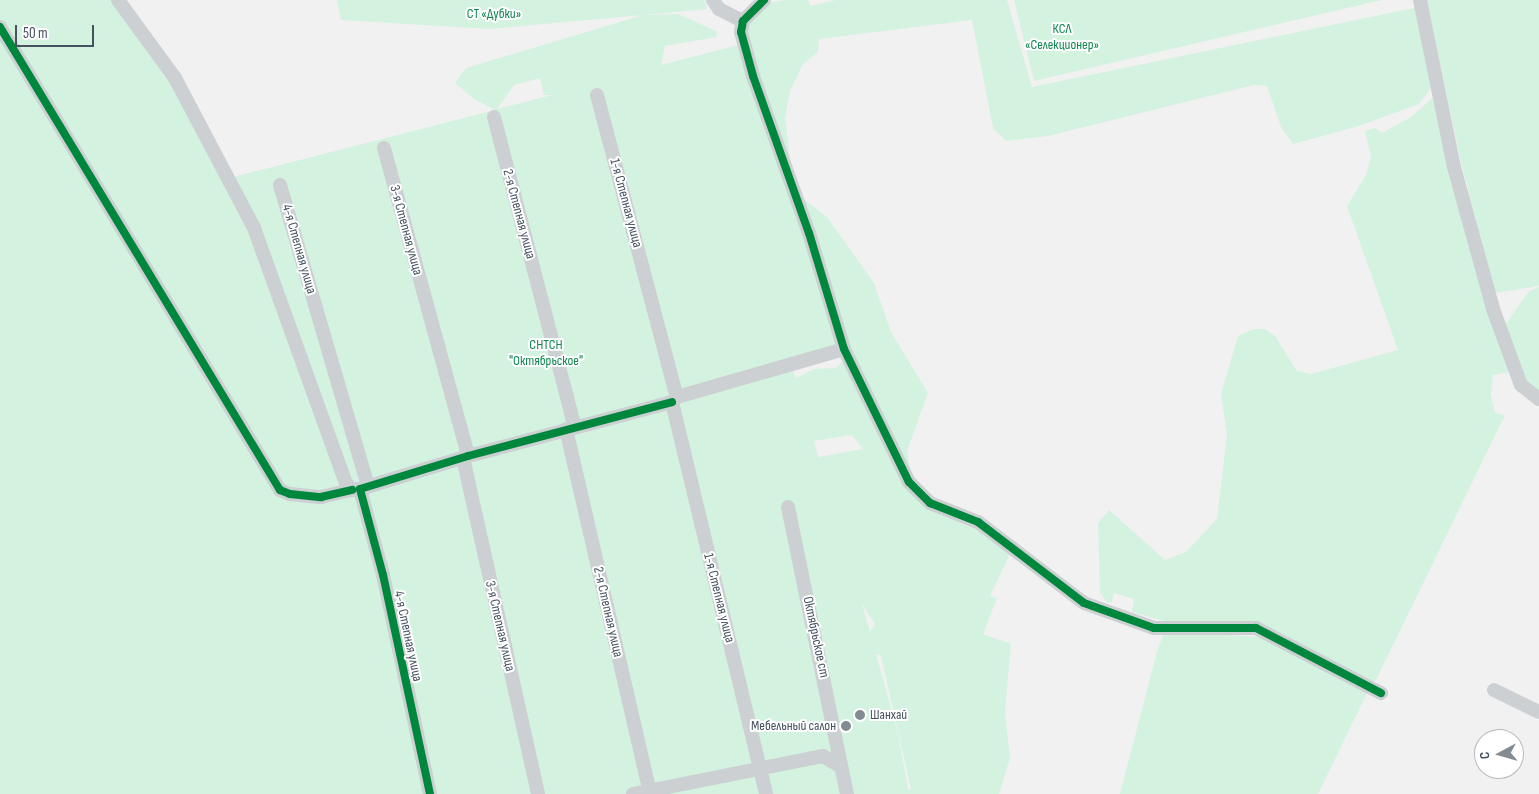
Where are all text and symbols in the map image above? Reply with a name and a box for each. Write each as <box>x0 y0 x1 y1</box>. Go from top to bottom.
park label: СТ «Дубки» <box>467 6 521 22</box>
scale bar <box>18 15 96 47</box>
park label: КСЛ «Селекционер» <box>1025 21 1099 54</box>
text: 50 m <box>23 24 48 43</box>
street label: 1-я Степная улица <box>606 157 646 249</box>
street label: 2-я Степная улица <box>499 167 539 261</box>
street label: 3-я Степная улица <box>386 183 426 277</box>
street label: 4-я Степная улица <box>278 202 320 296</box>
park label: СНТСН "Октябрьское" <box>509 337 583 370</box>
street label: 1-я Степная улица <box>700 552 738 644</box>
street label: 2-я Степная улица <box>589 565 627 659</box>
street label: 3-я Степная улица <box>481 579 519 673</box>
street label: 4-я Степная улица <box>390 589 426 683</box>
street label: Октябрьское ст <box>799 595 833 679</box>
place label: Шанхай <box>870 707 907 723</box>
marker: Шанхай <box>854 709 866 721</box>
place label: Мебельный салон <box>751 718 836 734</box>
marker: Мебельный салон <box>840 720 852 732</box>
north arrow <box>1474 729 1524 779</box>
text: С <box>1476 751 1493 760</box>

